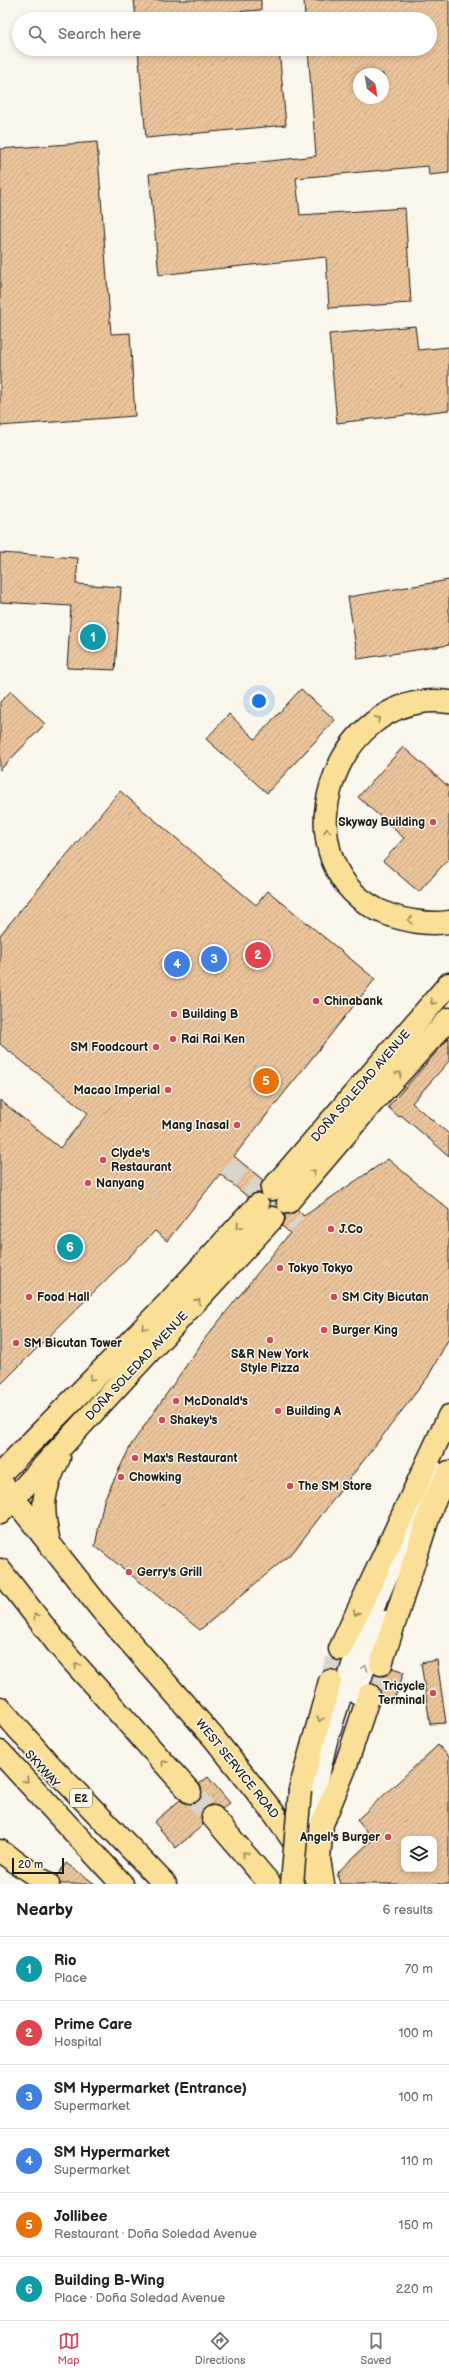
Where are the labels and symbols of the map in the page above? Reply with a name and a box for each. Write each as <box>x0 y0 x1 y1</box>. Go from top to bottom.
north arrow <box>353 68 389 104</box>
pin: 1 <box>80 622 106 652</box>
your location <box>249 691 269 711</box>
one-way arrow <box>374 716 381 724</box>
place label: Skyway Building <box>338 815 425 830</box>
marker: Skyway Building <box>428 817 438 827</box>
one-way arrow <box>322 828 331 834</box>
one-way arrow <box>407 916 413 925</box>
pin: 2 <box>245 940 271 970</box>
pin: 3 <box>201 944 227 974</box>
pin: 4 <box>164 949 190 979</box>
place label: Chinabank <box>324 994 383 1009</box>
marker: Chinabank <box>311 996 321 1006</box>
one-way arrow <box>431 997 438 1005</box>
place label: Building B <box>182 1007 239 1022</box>
marker: Building B <box>169 1009 179 1019</box>
street label: DOÑA SOLEDAD AVENUE <box>307 1026 414 1145</box>
place label: Rai Rai Ken <box>181 1032 245 1047</box>
marker: Rai Rai Ken <box>168 1034 178 1044</box>
place label: SM Foodcourt <box>70 1040 148 1055</box>
marker: SM Foodcourt <box>151 1042 161 1052</box>
pin: 5 <box>253 1066 279 1096</box>
one-way arrow <box>394 1071 402 1079</box>
place label: Macao Imperial <box>73 1083 160 1098</box>
marker: Macao Imperial <box>163 1085 173 1095</box>
place label: Mang Inasal <box>162 1118 229 1133</box>
marker: Mang Inasal <box>232 1120 242 1130</box>
place label: Clyde's Restaurant <box>111 1146 172 1175</box>
marker: Clyde's Restaurant <box>98 1155 108 1165</box>
one-way arrow <box>308 1169 316 1177</box>
place label: Nanyang <box>96 1176 145 1191</box>
marker: Nanyang <box>83 1178 93 1188</box>
one-way arrow <box>237 1221 244 1228</box>
place label: J.Co <box>339 1222 363 1237</box>
marker: J.Co <box>326 1224 336 1234</box>
pin: 6 <box>57 1232 83 1262</box>
place label: Tokyo Tokyo <box>288 1261 353 1276</box>
marker: Tokyo Tokyo <box>275 1263 285 1273</box>
place label: Food Hall <box>37 1290 90 1305</box>
place label: SM City Bicutan <box>342 1290 429 1305</box>
marker: Food Hall <box>24 1292 34 1302</box>
marker: SM City Bicutan <box>329 1292 339 1302</box>
one-way arrow <box>193 1298 201 1306</box>
street label: DOÑA SOLEDAD AVENUE <box>81 1307 192 1424</box>
one-way arrow <box>141 1322 149 1330</box>
place label: Burger King <box>332 1323 398 1338</box>
marker: Burger King <box>319 1325 329 1335</box>
marker: S&R New York Style Pizza <box>265 1335 275 1345</box>
place label: SM Bicutan Tower <box>24 1336 122 1351</box>
marker: SM Bicutan Tower <box>11 1338 21 1348</box>
place label: S&R New York Style Pizza <box>231 1347 310 1376</box>
one-way arrow <box>89 1373 97 1381</box>
place label: McDonald's <box>184 1394 248 1409</box>
marker: McDonald's <box>171 1396 181 1406</box>
place label: Building A <box>286 1404 342 1419</box>
marker: Building A <box>273 1406 283 1416</box>
place label: Shakey's <box>170 1413 217 1428</box>
marker: Shakey's <box>157 1415 167 1425</box>
place label: Max's Restaurant <box>143 1451 237 1466</box>
marker: Max's Restaurant <box>130 1453 140 1463</box>
place label: Chowking <box>129 1470 182 1485</box>
marker: Chowking <box>116 1472 126 1482</box>
place label: The SM Store <box>298 1479 372 1494</box>
marker: The SM Store <box>285 1481 295 1491</box>
place label: Gerry's Grill <box>137 1565 202 1580</box>
marker: Gerry's Grill <box>124 1567 134 1577</box>
one-way arrow <box>353 1609 361 1616</box>
one-way arrow <box>33 1614 40 1621</box>
one-way arrow <box>75 1664 82 1671</box>
one-way arrow <box>361 1664 369 1671</box>
place label: Tricycle Terminal <box>378 1679 425 1708</box>
marker: Tricycle Terminal <box>428 1688 438 1698</box>
one-way arrow <box>316 1715 325 1722</box>
street label: WEST SERVICE ROAD <box>192 1716 282 1822</box>
street label: SKYWAY <box>21 1747 63 1792</box>
one-way arrow <box>161 1760 169 1768</box>
one-way arrow <box>22 1776 29 1783</box>
road number: E2 <box>70 1789 92 1807</box>
place label: Angel's Burger <box>299 1830 380 1845</box>
marker: Angel's Burger <box>383 1832 393 1842</box>
one-way arrow <box>242 1851 249 1859</box>
scale bar <box>12 1856 64 1875</box>

